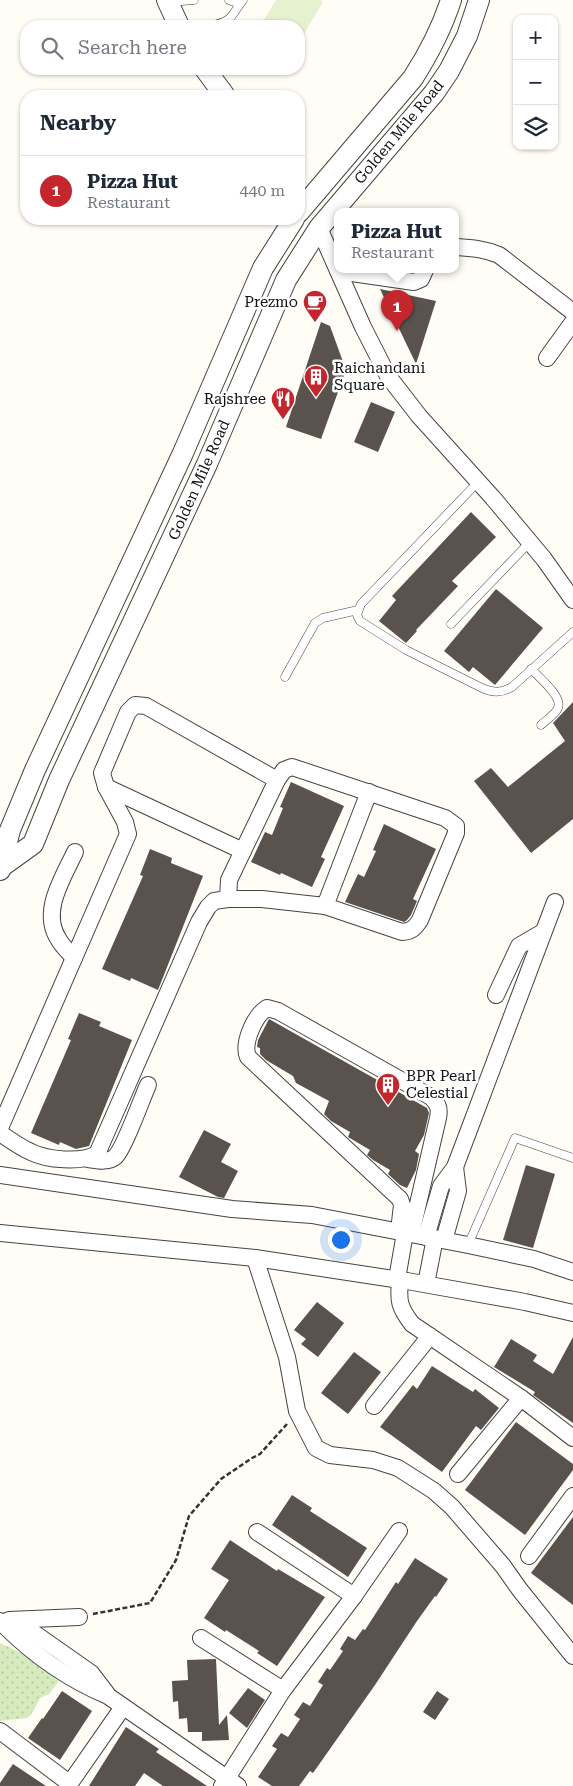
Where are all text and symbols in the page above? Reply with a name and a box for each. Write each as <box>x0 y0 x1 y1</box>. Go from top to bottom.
map controls <box>513 15 558 150</box>
button: + <box>513 15 558 60</box>
search box <box>20 20 305 75</box>
icon: search <box>38 34 66 62</box>
text: Search here <box>78 36 187 59</box>
button: − <box>513 60 558 105</box>
street label: Golden Mile Road <box>350 76 448 187</box>
button: layers <box>513 105 558 150</box>
text: Nearby <box>40 111 116 135</box>
text: Pizza Hut <box>87 170 178 193</box>
text: 1 <box>52 181 60 200</box>
text: 440 m <box>239 181 285 200</box>
text: Restaurant <box>87 193 170 212</box>
popup <box>334 208 459 273</box>
text: Pizza Hut <box>351 220 442 243</box>
text: Restaurant <box>351 243 434 262</box>
cafe icon: Prezmo <box>302 289 328 323</box>
pin: 1 <box>381 290 413 331</box>
place label: Prezmo <box>244 293 298 311</box>
place label: Raichandani Square <box>334 359 425 394</box>
building icon: Raichandani Square <box>303 364 329 398</box>
restaurant icon: Rajshree <box>270 386 296 420</box>
place label: Rajshree <box>204 390 266 408</box>
street label: Golden Mile Road <box>164 417 234 543</box>
place label: BPR Pearl Celestial <box>406 1067 477 1102</box>
building icon: BPR Pearl Celestial <box>375 1072 401 1106</box>
your location <box>328 1227 354 1253</box>

